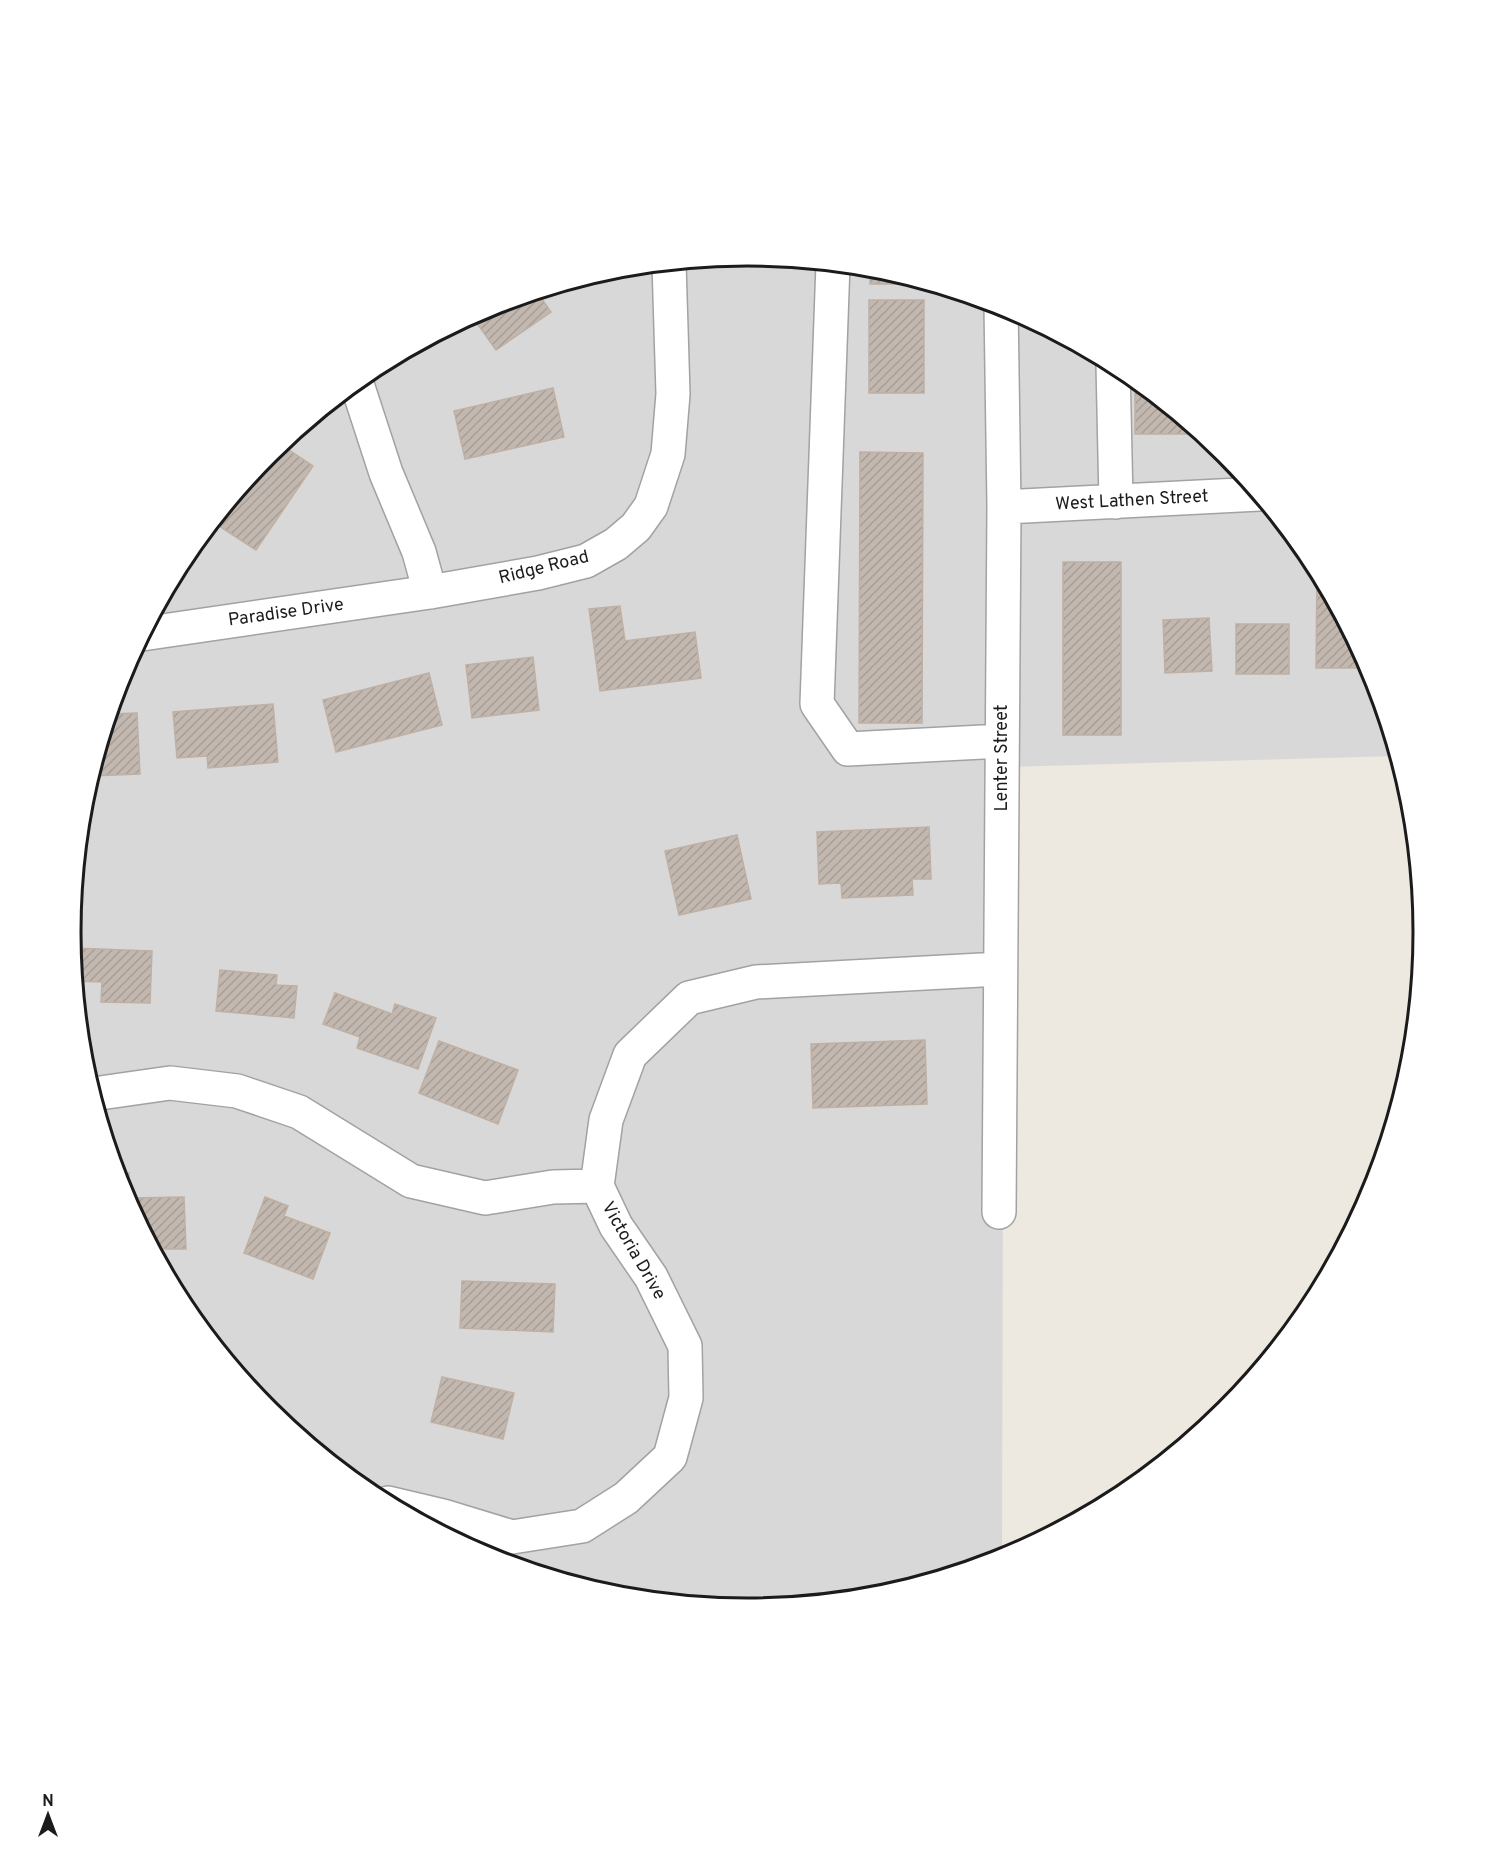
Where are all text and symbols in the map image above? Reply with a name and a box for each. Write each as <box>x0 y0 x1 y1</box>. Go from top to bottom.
street label: West Lathen Street <box>1055 486 1209 516</box>
street label: Ridge Road <box>496 546 592 590</box>
street label: Paradise Drive <box>227 593 345 633</box>
street label: Lenter Street <box>991 704 1014 812</box>
street label: Victoria Drive <box>596 1198 670 1304</box>
north arrow <box>18 1785 78 1845</box>
text: N <box>42 1792 54 1812</box>

